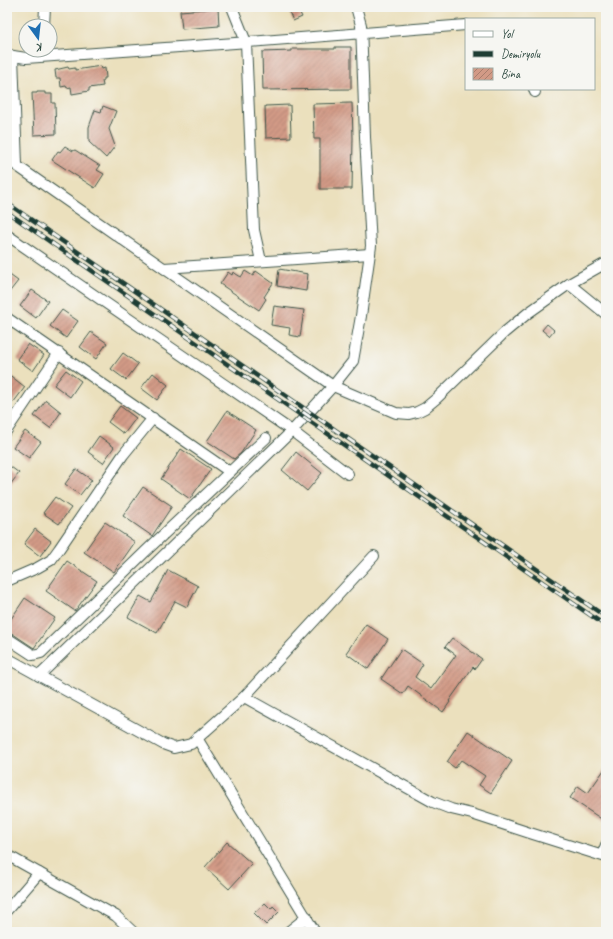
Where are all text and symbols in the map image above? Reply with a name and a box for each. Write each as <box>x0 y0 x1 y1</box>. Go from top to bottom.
north arrow <box>18 18 58 58</box>
legend <box>465 18 595 90</box>
text: Yol <box>501 26 515 42</box>
text: K <box>34 40 45 56</box>
text: Demiryolu <box>501 46 542 62</box>
text: Bina <box>501 66 521 82</box>

